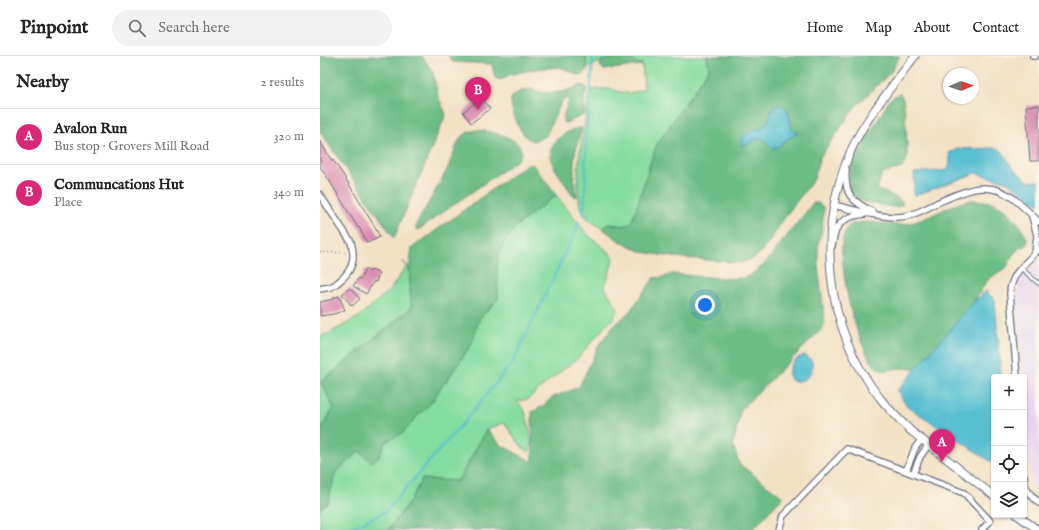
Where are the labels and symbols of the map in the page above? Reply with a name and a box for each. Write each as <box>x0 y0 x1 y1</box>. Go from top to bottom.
north arrow <box>943 68 979 104</box>
pin: B <box>465 77 491 110</box>
your location <box>695 295 715 315</box>
pin: A <box>929 429 955 462</box>

